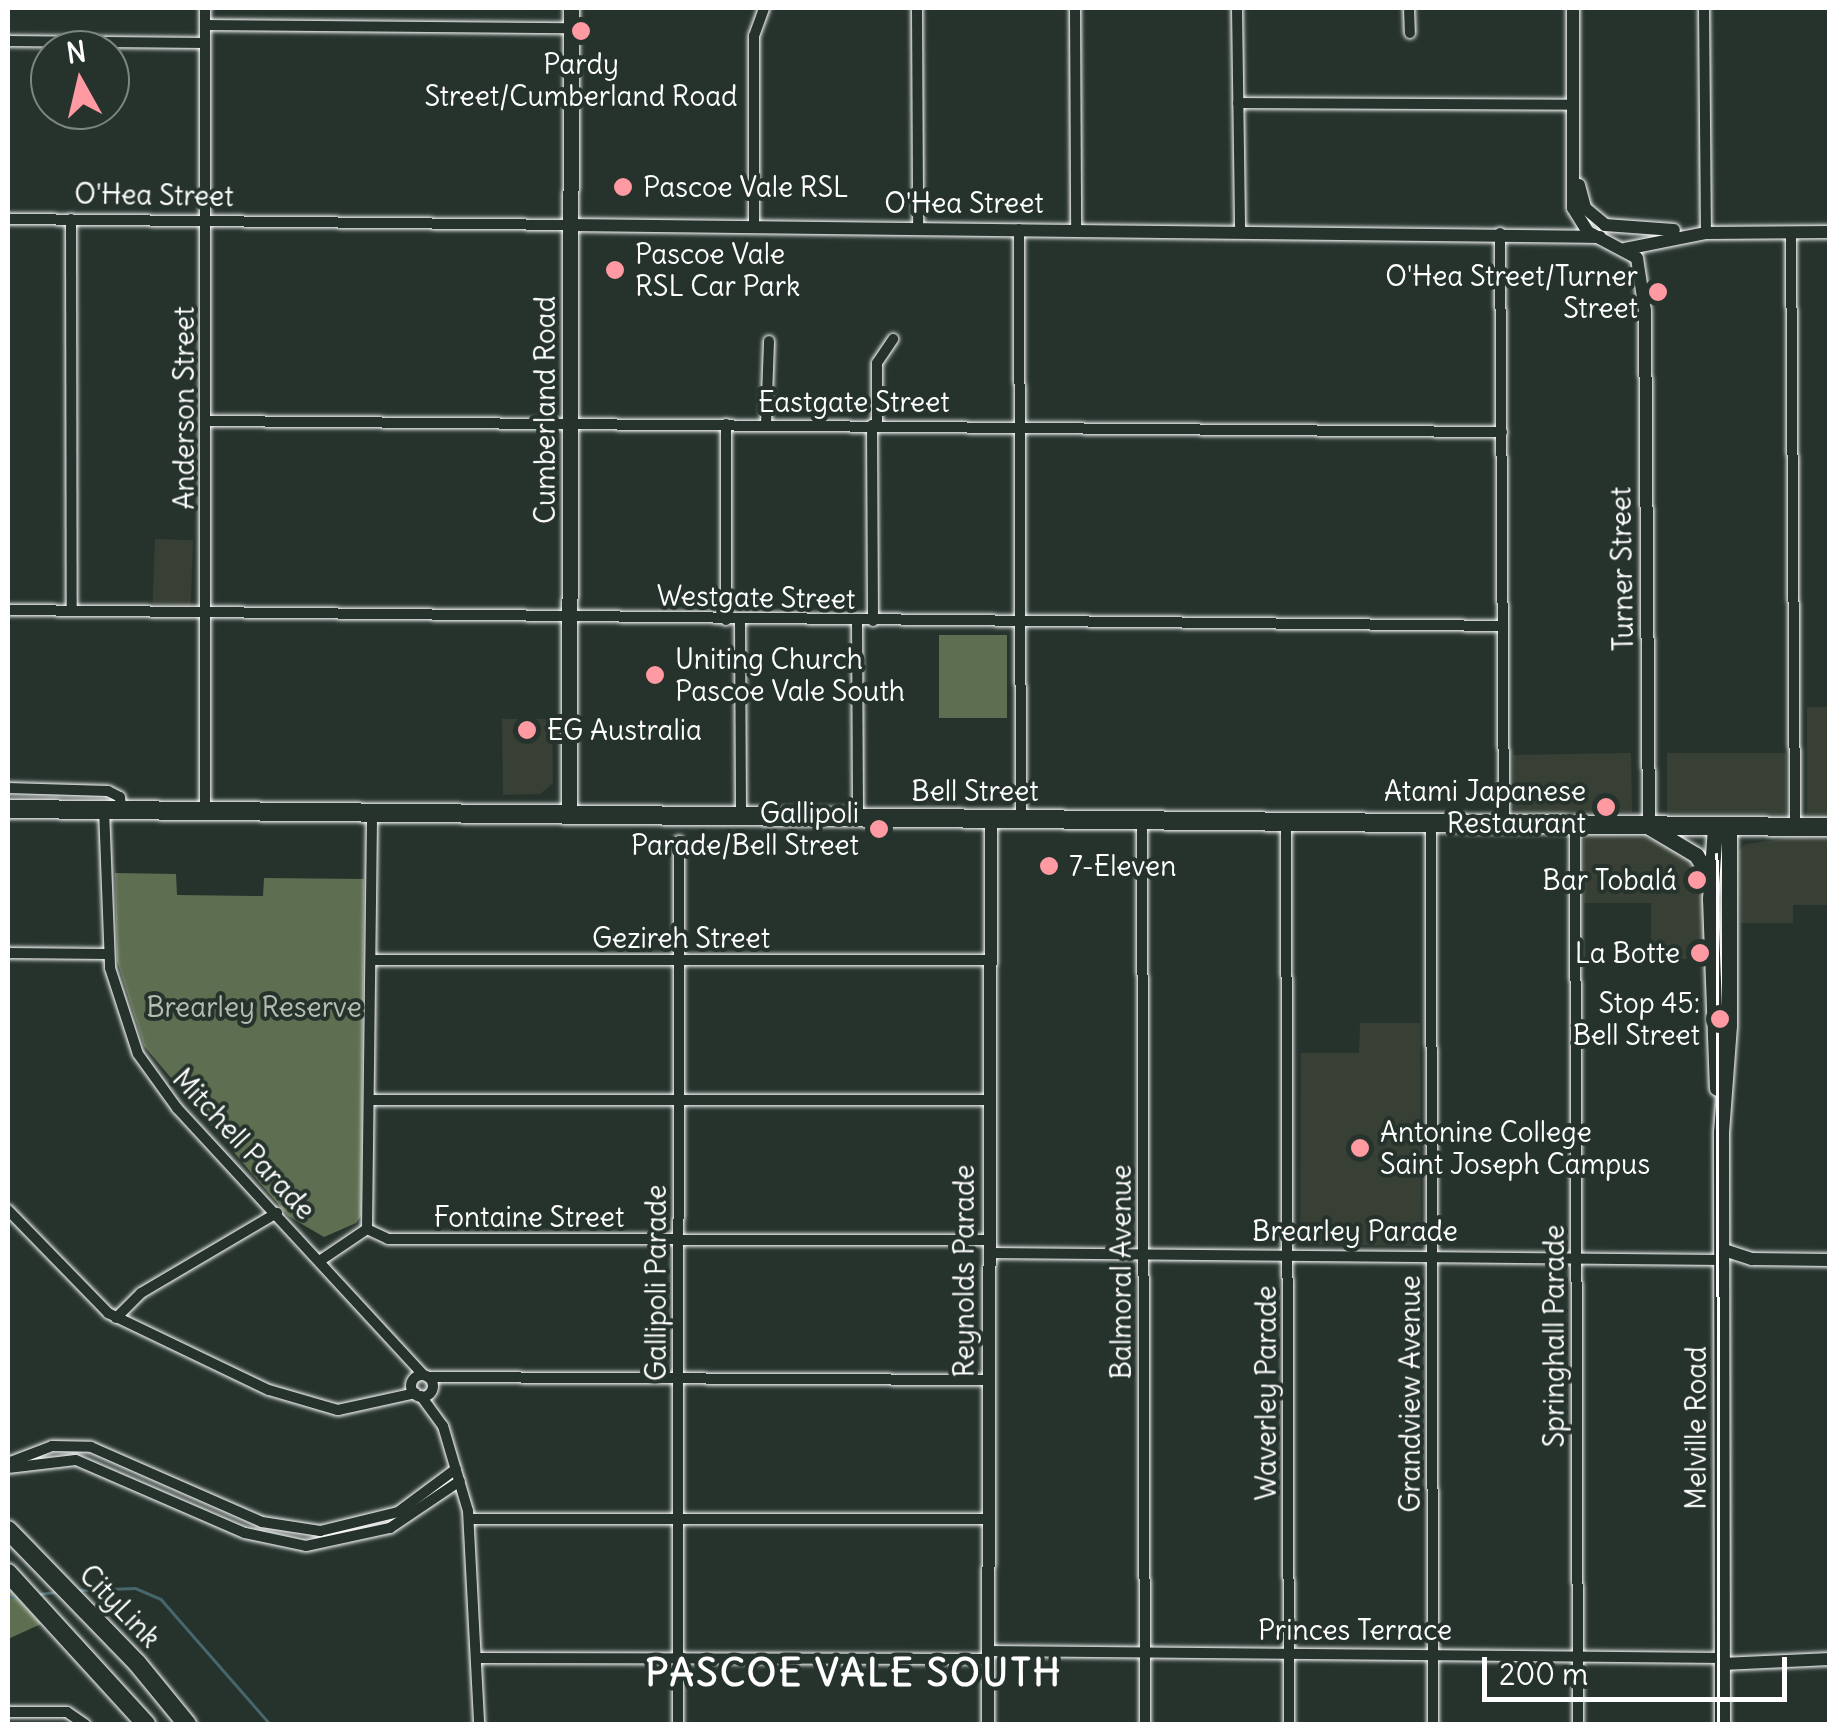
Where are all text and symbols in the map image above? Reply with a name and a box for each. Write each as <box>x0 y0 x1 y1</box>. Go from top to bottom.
marker: Pardy Street/Cumberland Road <box>570 20 592 42</box>
north arrow <box>30 30 130 130</box>
text: N <box>64 33 88 71</box>
place label: Pardy Street/Cumberland Road <box>424 47 738 113</box>
place label: Pascoe Vale RSL <box>643 170 848 204</box>
marker: Pascoe Vale RSL <box>612 176 634 198</box>
street label: O'Hea Street <box>74 177 234 213</box>
street label: O'Hea Street <box>884 186 1044 220</box>
place label: Pascoe Vale RSL Car Park <box>635 237 800 303</box>
marker: Pascoe Vale RSL Car Park <box>604 259 626 281</box>
place label: O'Hea Street/Turner Street <box>1385 259 1638 325</box>
marker: O'Hea Street/Turner Street <box>1647 281 1669 303</box>
street label: Cumberland Road <box>528 296 562 524</box>
street label: Anderson Street <box>167 306 201 510</box>
street label: Eastgate Street <box>758 385 950 419</box>
street label: Turner Street <box>1604 486 1640 652</box>
street label: Westgate Street <box>656 578 856 616</box>
place label: Uniting Church Pascoe Vale South <box>675 642 905 708</box>
marker: Uniting Church Pascoe Vale South <box>644 664 666 686</box>
place label: EG Australia <box>547 713 702 747</box>
marker: EG Australia <box>516 719 538 741</box>
street label: Bell Street <box>911 774 1039 808</box>
place label: Atami Japanese Restaurant <box>1384 774 1586 840</box>
place label: Gallipoli Parade/Bell Street <box>631 796 859 862</box>
marker: Atami Japanese Restaurant <box>1595 796 1617 818</box>
marker: Gallipoli Parade/Bell Street <box>868 818 890 840</box>
place label: 7-Eleven <box>1069 849 1176 883</box>
marker: 7-Eleven <box>1038 855 1060 877</box>
place label: Bar Tobalá <box>1542 863 1677 897</box>
marker: Bar Tobalá <box>1686 869 1708 891</box>
street label: Gezireh Street <box>592 921 770 955</box>
place label: La Botte <box>1575 936 1680 970</box>
marker: La Botte <box>1689 942 1711 964</box>
place label: Stop 45: Bell Street <box>1573 986 1700 1052</box>
park label: Brearley Reserve <box>146 990 362 1024</box>
marker: Stop 45: Bell Street <box>1709 1008 1731 1030</box>
street label: Mitchell Parade <box>166 1062 322 1226</box>
place label: Antonine College Saint Joseph Campus <box>1380 1115 1650 1181</box>
marker: Antonine College Saint Joseph Campus <box>1349 1137 1371 1159</box>
street label: Reynolds Parade <box>947 1165 981 1377</box>
street label: Balmoral Avenue <box>1104 1165 1138 1379</box>
street label: Gallipoli Parade <box>639 1185 673 1381</box>
street label: Fontaine Street <box>434 1200 624 1234</box>
street label: Brearley Parade <box>1252 1214 1458 1248</box>
street label: Springhall Parade <box>1537 1225 1571 1447</box>
street label: Grandview Avenue <box>1393 1275 1427 1513</box>
street label: Waverley Parade <box>1249 1285 1283 1501</box>
street label: Melville Road <box>1679 1346 1713 1510</box>
street label: CityLink <box>72 1558 168 1654</box>
street label: Princes Terrace <box>1258 1613 1452 1647</box>
scale bar <box>1487 1637 1792 1699</box>
district label: PASCOE VALE SOUTH <box>645 1650 1063 1696</box>
text: 200 m <box>1499 1655 1588 1693</box>

